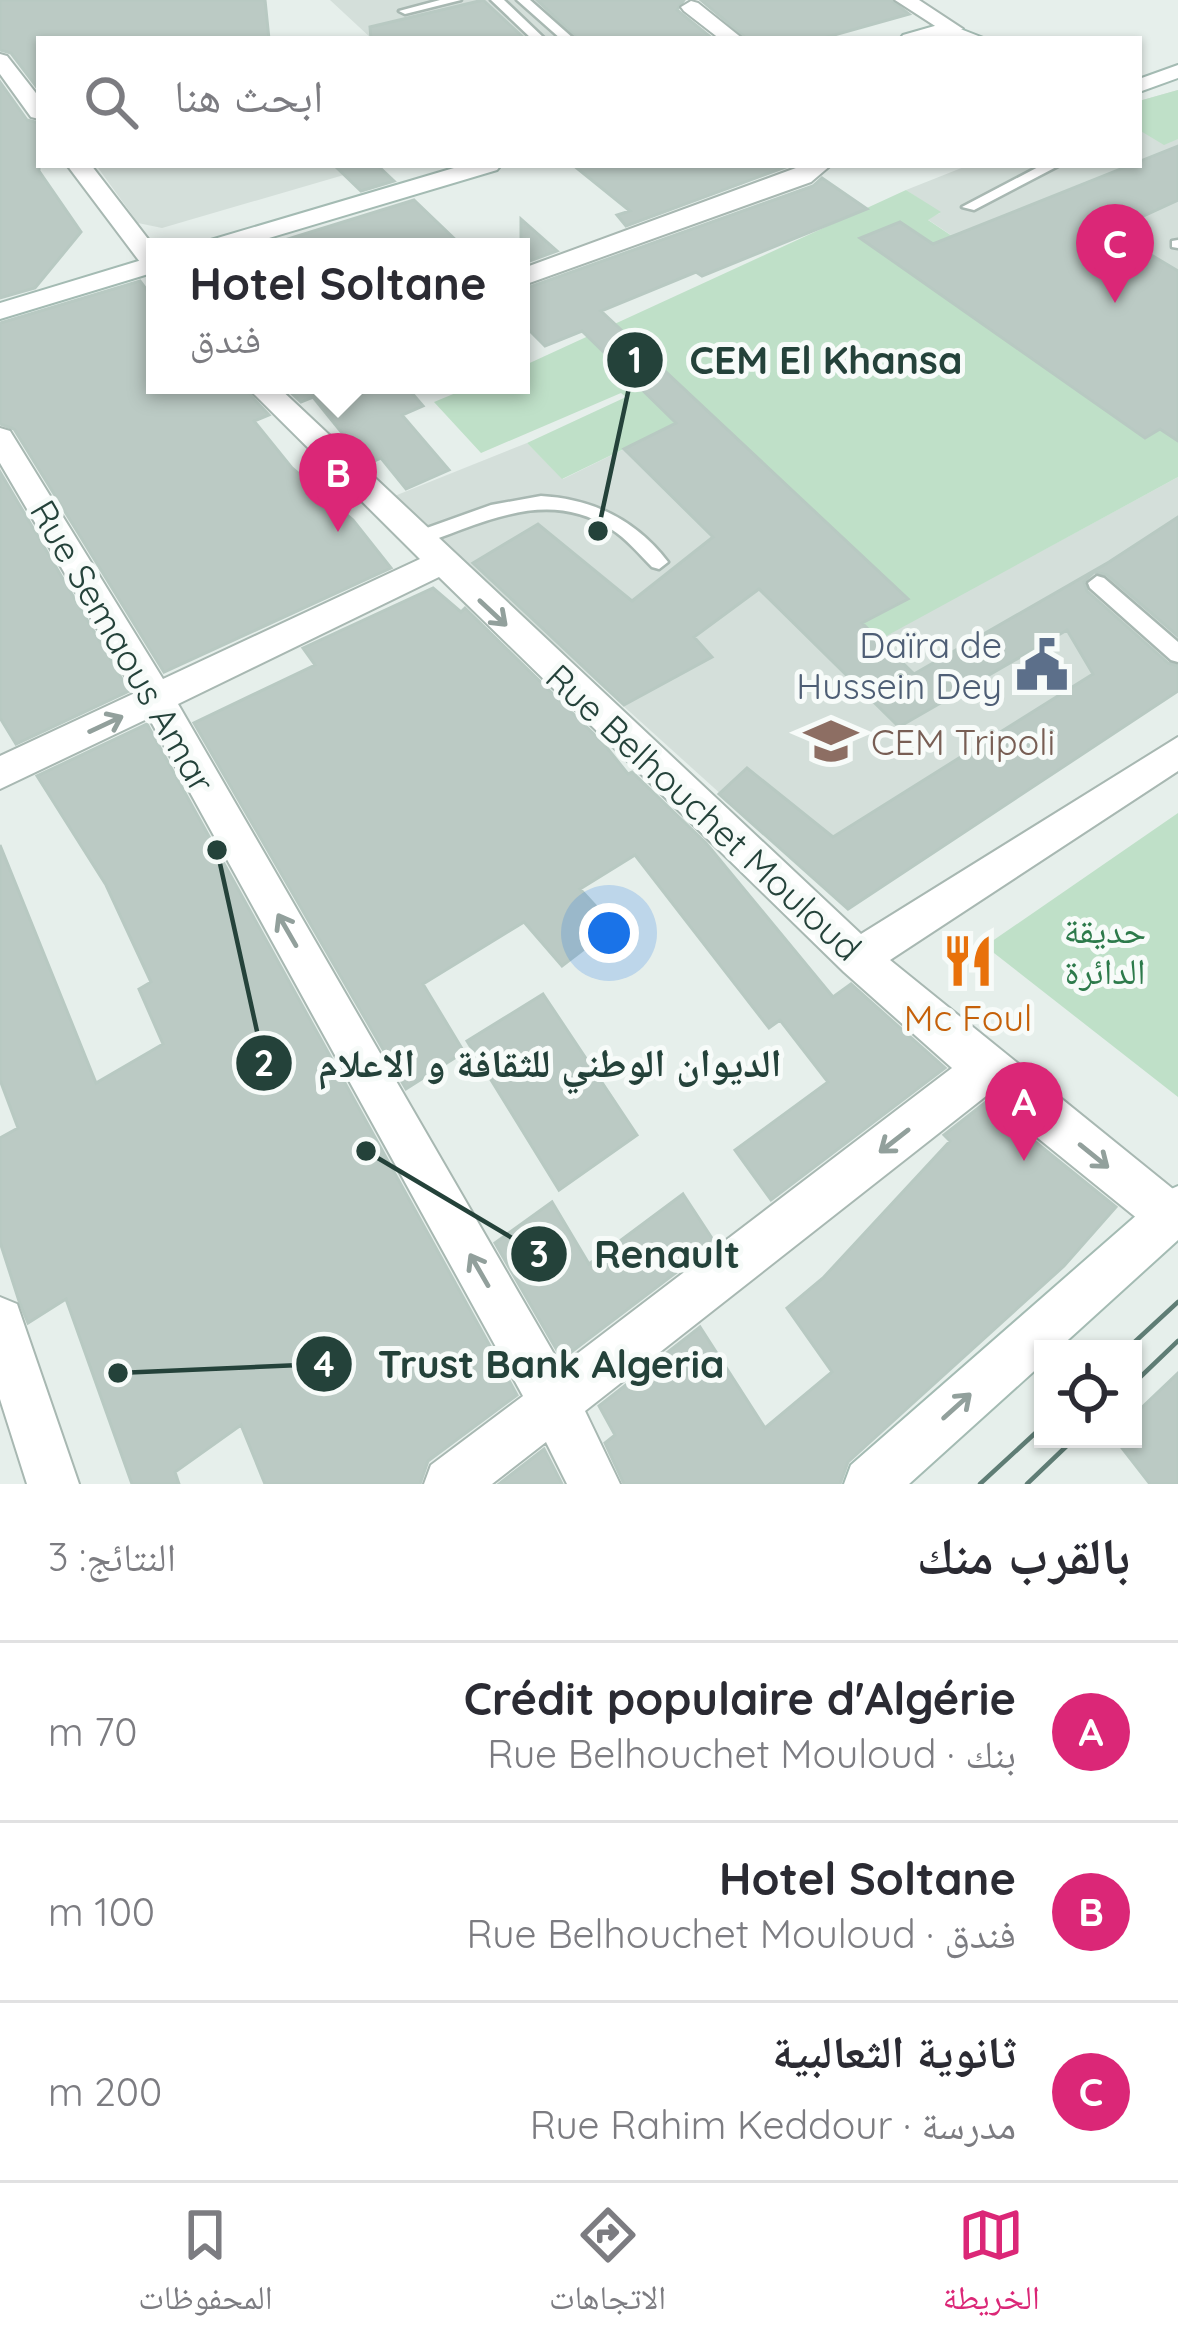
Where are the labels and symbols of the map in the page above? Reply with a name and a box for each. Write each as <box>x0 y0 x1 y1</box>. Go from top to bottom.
pin: C <box>1076 204 1154 303</box>
callout: CEM El Khansa <box>605 323 987 398</box>
text: CEM El Khansa <box>689 335 963 384</box>
text: 1 <box>628 337 642 382</box>
pin: B <box>299 433 377 532</box>
street label: Rue Semaous Amar <box>21 492 225 800</box>
one-way arrow <box>478 599 507 627</box>
place label: Daïra de Hussein Dey <box>796 622 1002 708</box>
public building icon: Daïra de Hussein Dey <box>1013 636 1071 694</box>
street label: Rue Belhouchet Mouloud <box>537 654 871 970</box>
one-way arrow <box>87 711 123 733</box>
school or university icon: CEM Tripoli <box>802 712 860 770</box>
place label: CEM Tripoli <box>871 719 1055 764</box>
your location <box>579 903 639 963</box>
park label: حديقة الدائرة <box>1064 907 1146 993</box>
one-way arrow <box>275 914 299 949</box>
restaurant icon: Mc Foul <box>939 932 997 990</box>
place label: Mc Foul <box>904 995 1032 1040</box>
callout: الديوان الوطني للثقافة و الاعلام <box>234 1026 805 1101</box>
text: الديوان الوطني للثقافة و الاعلام <box>318 1038 782 1095</box>
text: 2 <box>254 1040 274 1085</box>
pin: A <box>985 1062 1063 1161</box>
one-way arrow <box>878 1127 910 1154</box>
one-way arrow <box>1077 1142 1109 1169</box>
callout: Renault <box>509 1217 764 1292</box>
text: Renault <box>594 1229 740 1278</box>
text: 3 <box>529 1231 549 1276</box>
one-way arrow <box>467 1253 491 1288</box>
callout: Trust Bank Algeria <box>294 1327 749 1402</box>
text: Trust Bank Algeria <box>378 1339 724 1388</box>
text: 4 <box>313 1341 335 1386</box>
one-way arrow <box>942 1393 972 1420</box>

